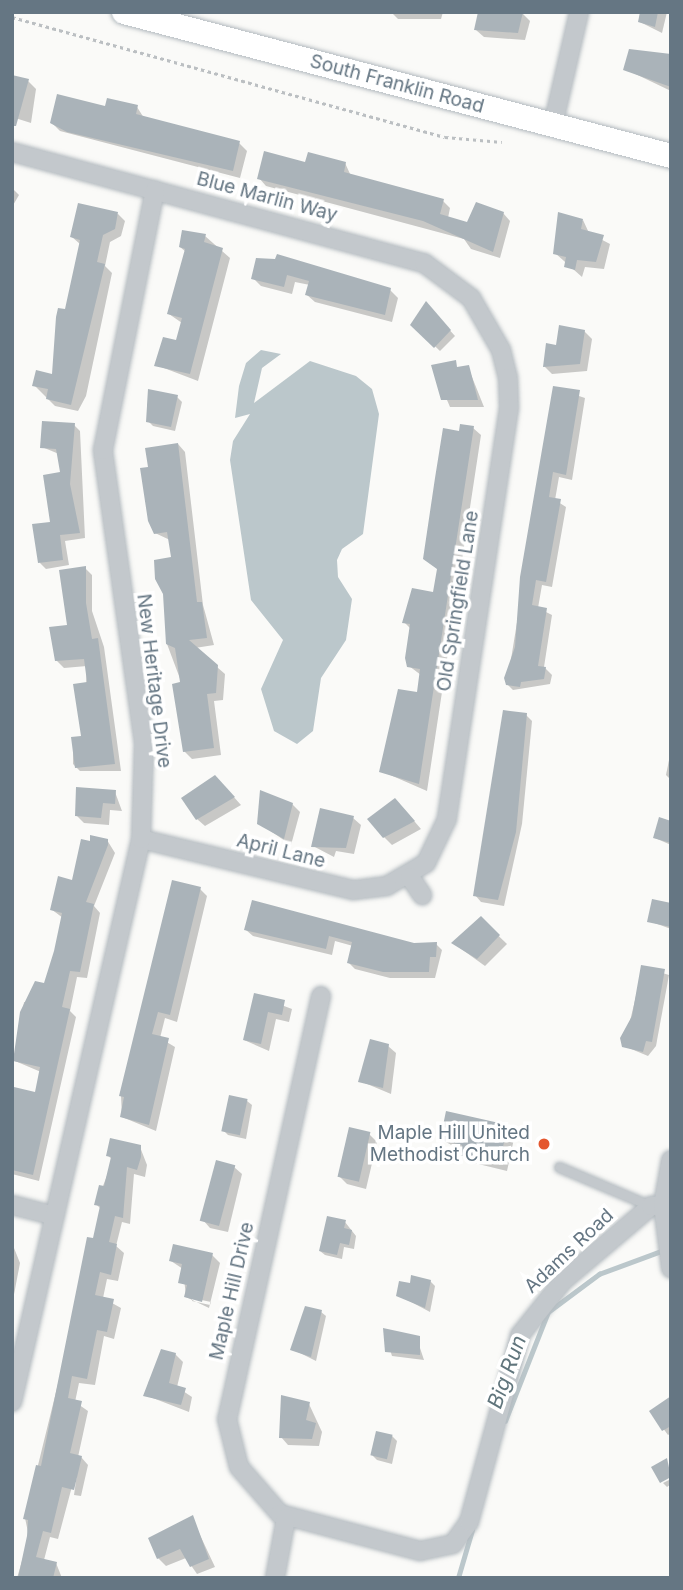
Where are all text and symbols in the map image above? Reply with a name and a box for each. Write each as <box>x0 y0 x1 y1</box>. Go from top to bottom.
street label: South Franklin Road <box>307 50 487 118</box>
street label: Blue Marlin Way <box>194 167 340 227</box>
street label: Old Springfield Lane <box>432 509 484 693</box>
street label: New Heritage Drive <box>132 593 176 769</box>
street label: April Lane <box>234 829 328 873</box>
place label: Maple Hill United Methodist Church <box>370 1122 530 1166</box>
marker: Maple Hill United Methodist Church <box>536 1136 552 1152</box>
street label: Adams Road <box>520 1204 618 1298</box>
street label: Maple Hill Drive <box>205 1220 259 1362</box>
water label: Big Run <box>482 1332 532 1412</box>

